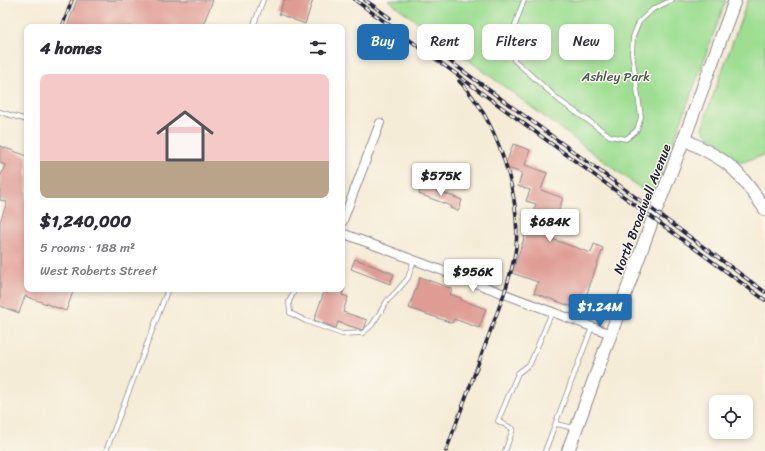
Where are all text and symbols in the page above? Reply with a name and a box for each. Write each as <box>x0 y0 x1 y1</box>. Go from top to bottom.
chip: Buy <box>357 24 409 60</box>
chip: Rent <box>417 24 474 60</box>
chip: Filters <box>482 24 551 60</box>
chip: New <box>559 24 614 60</box>
text: 4 homes <box>40 33 101 63</box>
icon: filters <box>307 37 329 59</box>
park label: Ashley Park <box>581 65 650 88</box>
icon: home <box>149 100 221 172</box>
street label: North Broadwell Avenue <box>607 140 677 278</box>
pin: $575K <box>413 163 469 197</box>
text: $575K <box>421 164 461 187</box>
text: $1,240,000 <box>40 206 131 236</box>
pin: $684K <box>522 209 578 243</box>
text: $684K <box>530 210 570 233</box>
text: 5 rooms · 188 m² <box>40 236 135 259</box>
text: West Roberts Street <box>40 259 157 282</box>
pin: $956K <box>445 259 501 293</box>
text: $956K <box>453 260 493 283</box>
pin: $1.24M <box>567 294 633 328</box>
text: $1.24M <box>578 295 622 318</box>
map controls <box>709 395 753 439</box>
button: locate <box>709 395 753 439</box>

